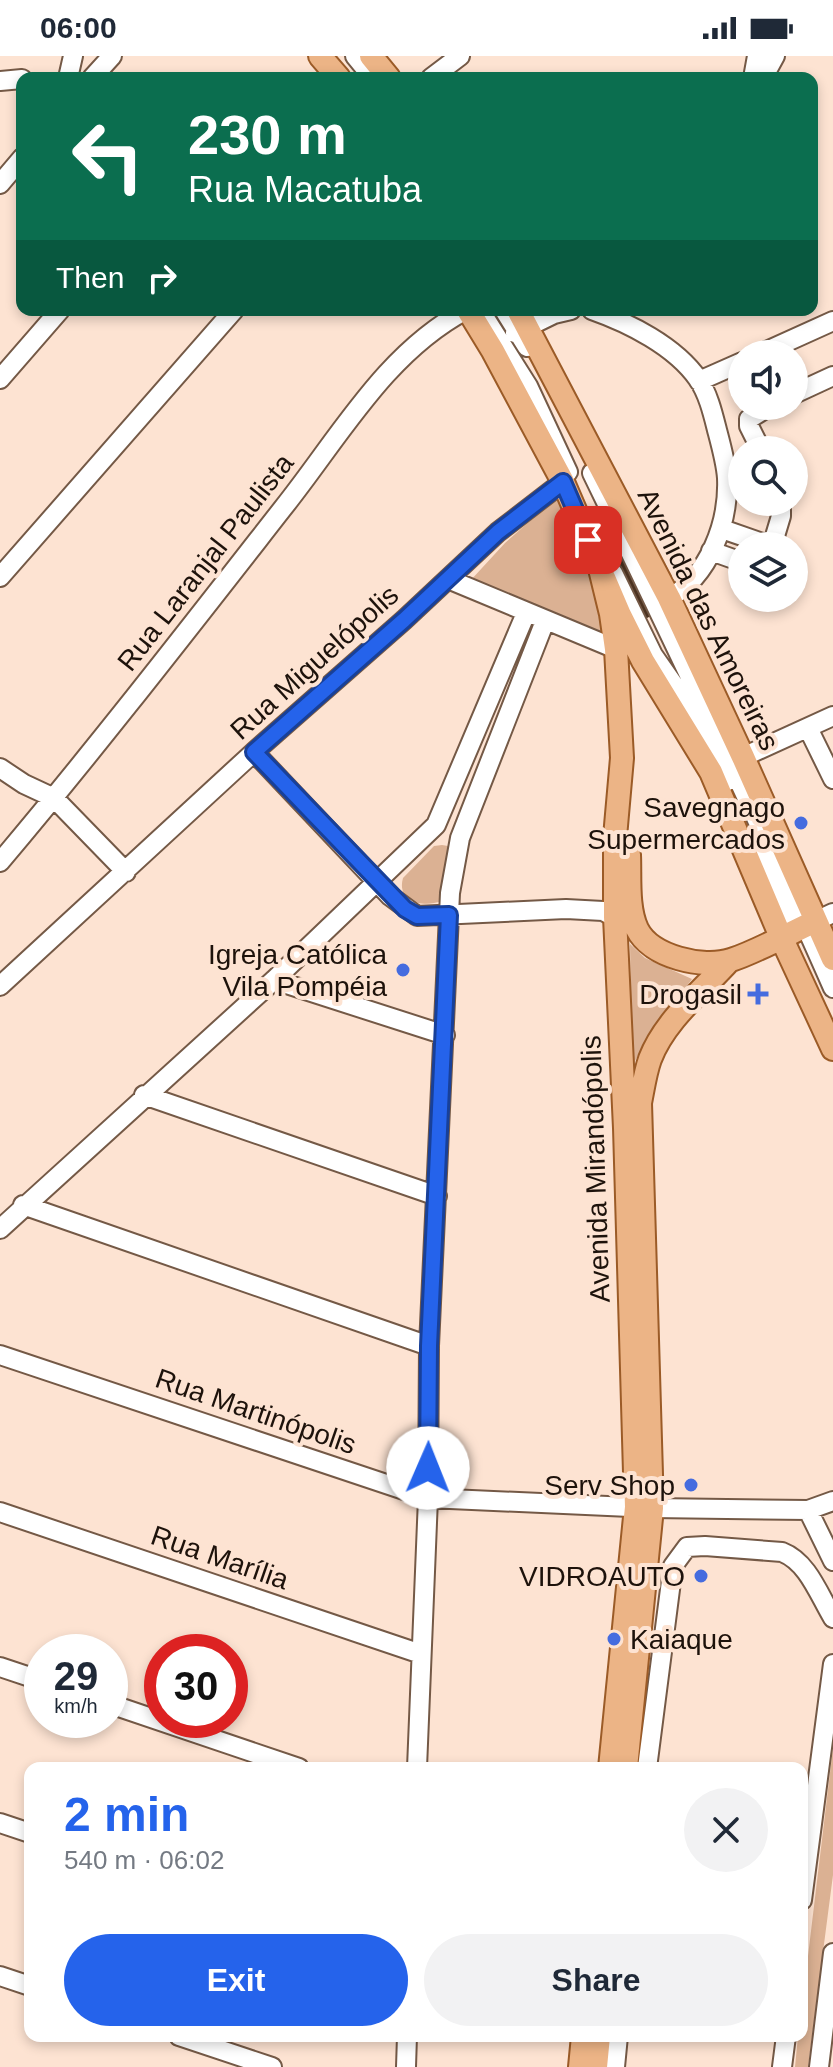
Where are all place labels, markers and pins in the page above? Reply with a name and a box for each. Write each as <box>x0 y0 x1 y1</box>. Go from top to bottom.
pin <box>554 506 622 574</box>
place label: Savegnago Supermercados <box>587 792 785 855</box>
marker: Savegnago Supermercados <box>792 814 810 832</box>
place label: Igreja Católica Vila Pompéia <box>208 939 387 1002</box>
marker: Igreja Católica Vila Pompéia <box>394 961 412 979</box>
place label: Drogasil <box>639 979 742 1010</box>
marker: Drogasil <box>749 985 767 1003</box>
place label: Serv Shop <box>544 1470 675 1501</box>
marker: Serv Shop <box>682 1476 700 1494</box>
place label: VIDROAUTO <box>519 1561 685 1592</box>
marker: VIDROAUTO <box>692 1567 710 1585</box>
place label: Kaiaque <box>630 1624 733 1655</box>
marker: Kaiaque <box>605 1630 623 1648</box>

